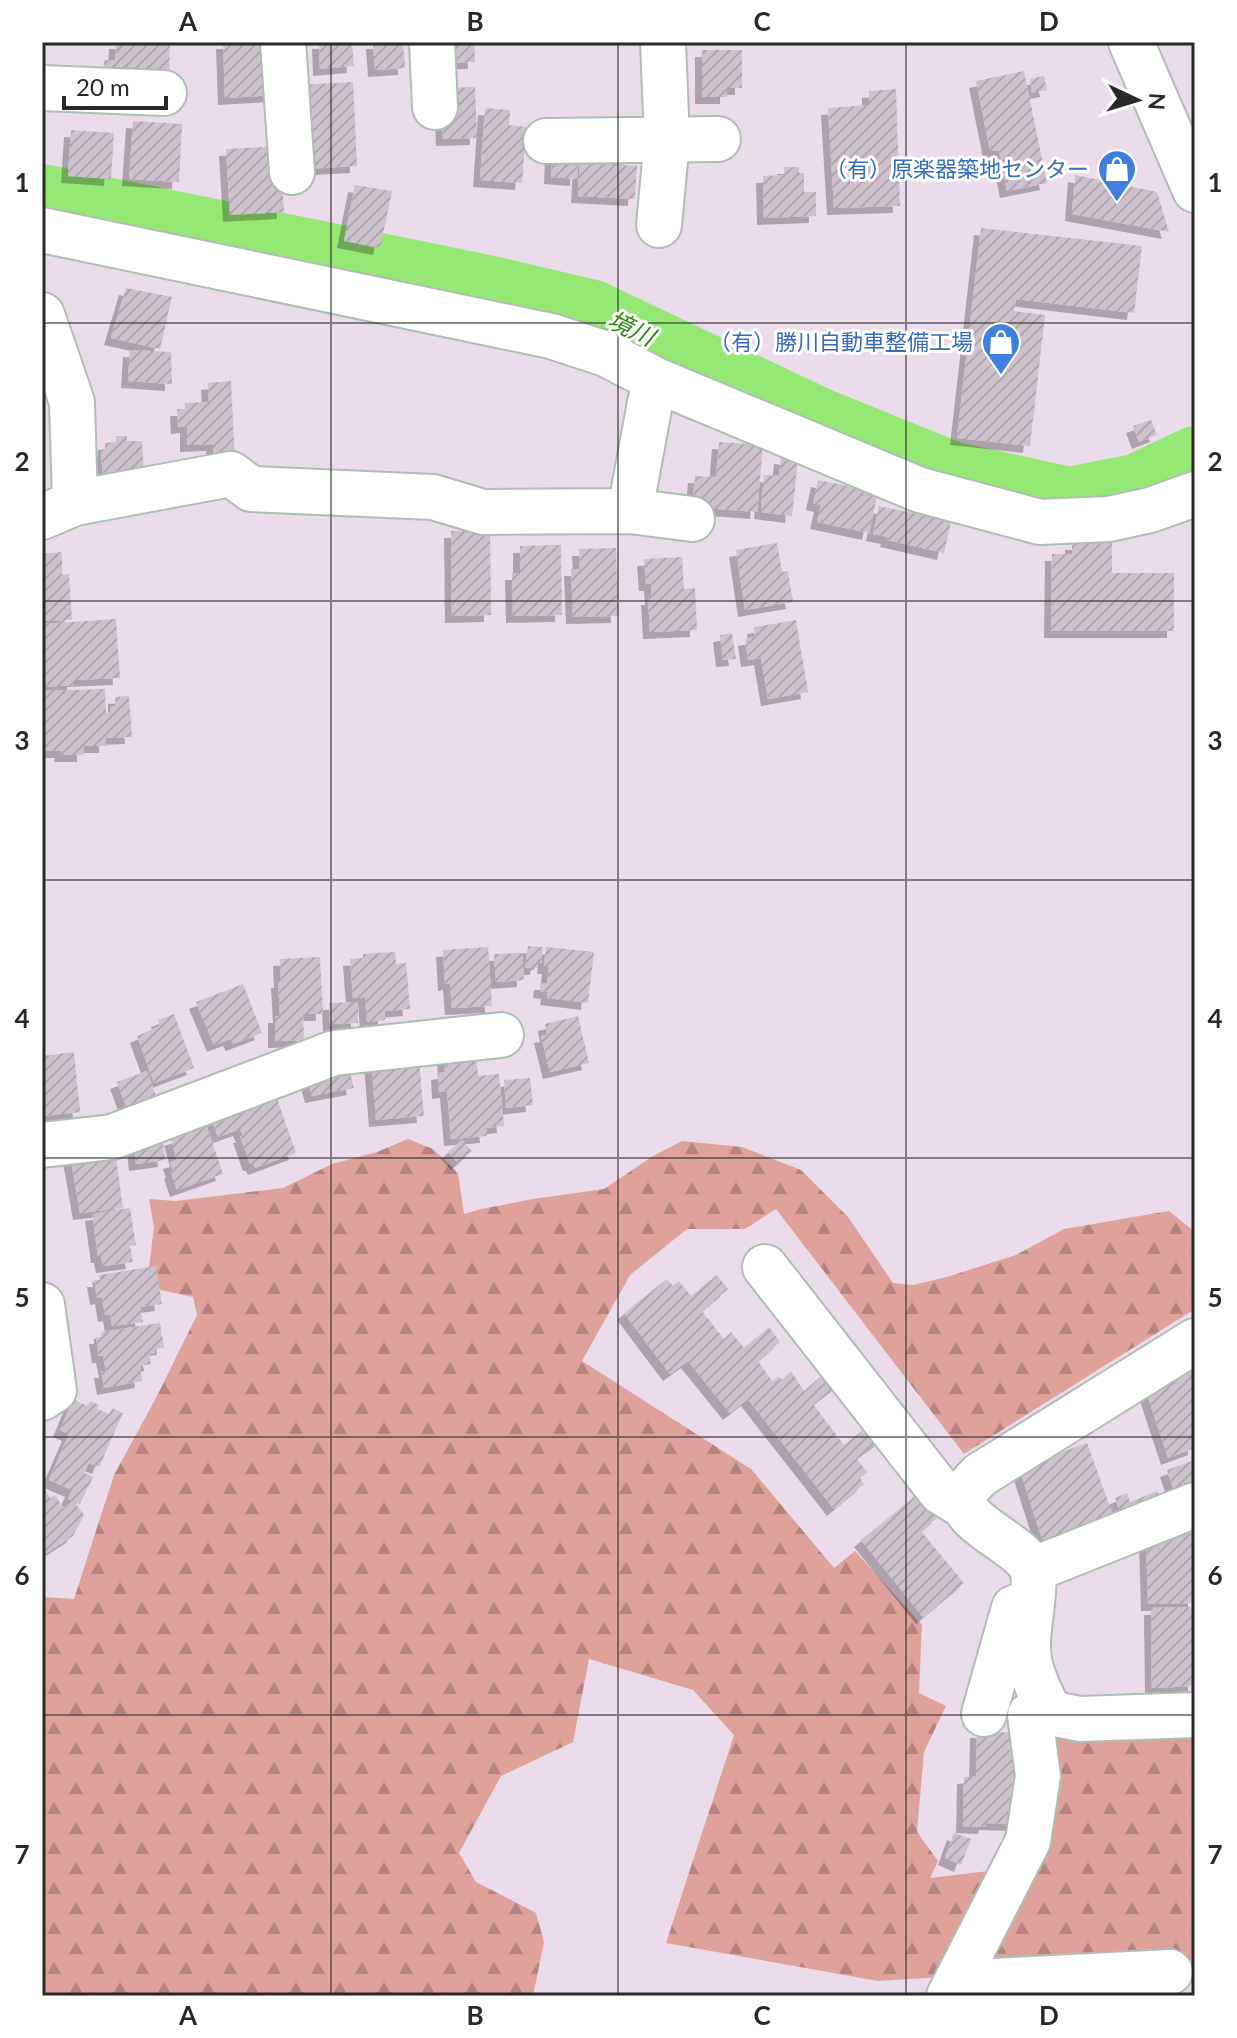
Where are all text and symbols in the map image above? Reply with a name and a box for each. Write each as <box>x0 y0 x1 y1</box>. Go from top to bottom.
text: A <box>178 5 198 37</box>
text: B <box>466 5 484 37</box>
text: C <box>753 5 771 37</box>
text: D <box>1039 5 1059 37</box>
scale bar <box>64 60 166 110</box>
north arrow <box>1097 60 1177 140</box>
text: 20 m <box>76 72 130 101</box>
text: N <box>1143 92 1172 111</box>
shop icon: （有）原楽器築地センター <box>1096 148 1138 203</box>
place label: （有）原楽器築地センター <box>825 155 1089 182</box>
text: 1 <box>14 166 30 198</box>
text: 1 <box>1207 166 1223 198</box>
water label: 境川 <box>604 304 662 352</box>
shop icon: （有）勝川自動車整備工場 <box>980 321 1022 376</box>
place label: （有）勝川自動車整備工場 <box>709 328 973 355</box>
text: 2 <box>14 445 30 477</box>
text: 2 <box>1207 445 1223 477</box>
text: 3 <box>14 724 30 756</box>
text: 3 <box>1207 724 1223 756</box>
text: 4 <box>14 1002 30 1034</box>
text: 4 <box>1207 1002 1223 1034</box>
text: 5 <box>14 1281 30 1313</box>
text: 5 <box>1207 1281 1223 1313</box>
text: 6 <box>14 1559 30 1591</box>
text: 6 <box>1207 1559 1223 1591</box>
text: 7 <box>14 1838 30 1870</box>
text: 7 <box>1207 1838 1223 1870</box>
text: A <box>178 1999 198 2031</box>
text: B <box>466 1999 484 2031</box>
text: C <box>753 1999 771 2031</box>
text: D <box>1039 1999 1059 2031</box>

